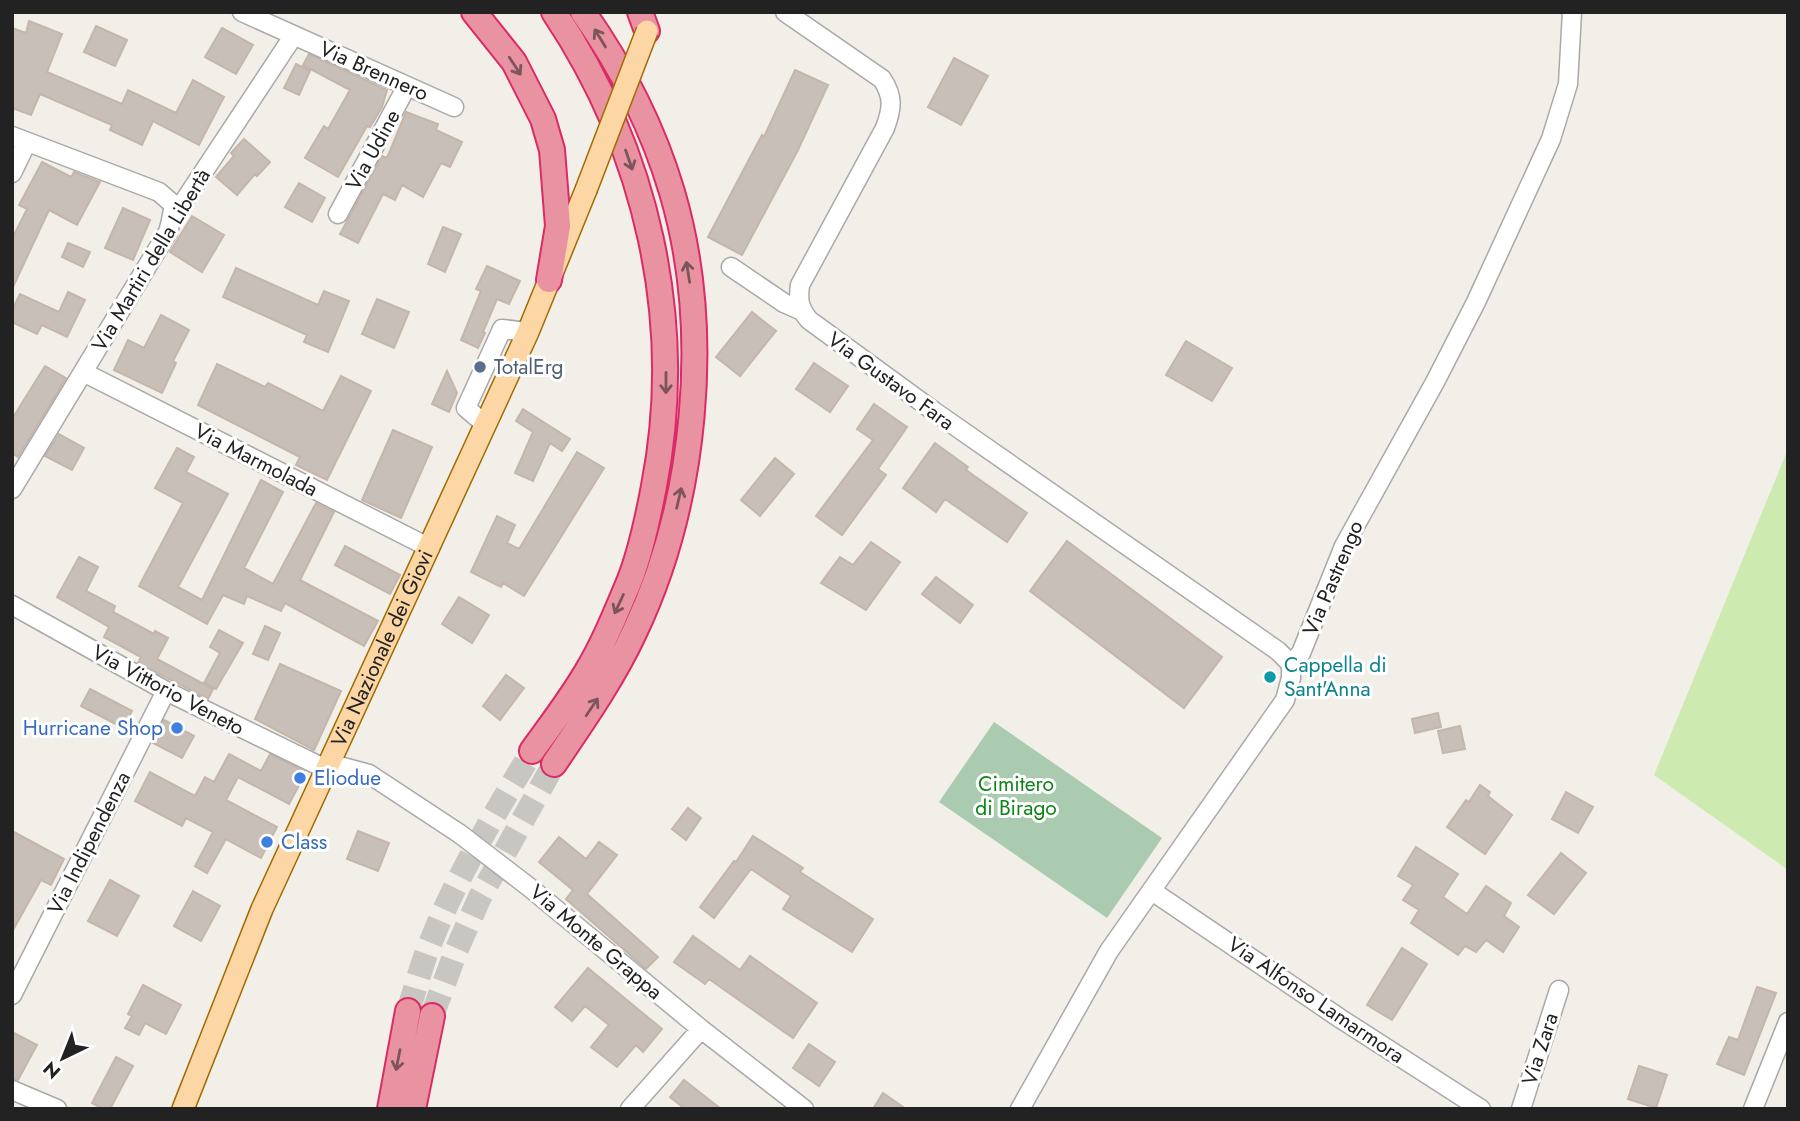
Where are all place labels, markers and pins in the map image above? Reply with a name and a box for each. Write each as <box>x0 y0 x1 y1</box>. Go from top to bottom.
place label: TotalErg <box>494 352 564 382</box>
marker: TotalErg <box>472 359 488 375</box>
place label: Cappella di Sant'Anna <box>1284 650 1387 704</box>
marker: Cappella di Sant'Anna <box>1262 669 1278 685</box>
place label: Hurricane Shop <box>23 713 163 743</box>
marker: Hurricane Shop <box>169 720 185 736</box>
place label: Eliodue <box>314 763 381 793</box>
marker: Eliodue <box>292 770 308 786</box>
place label: Class <box>281 827 327 857</box>
marker: Class <box>259 834 275 850</box>

